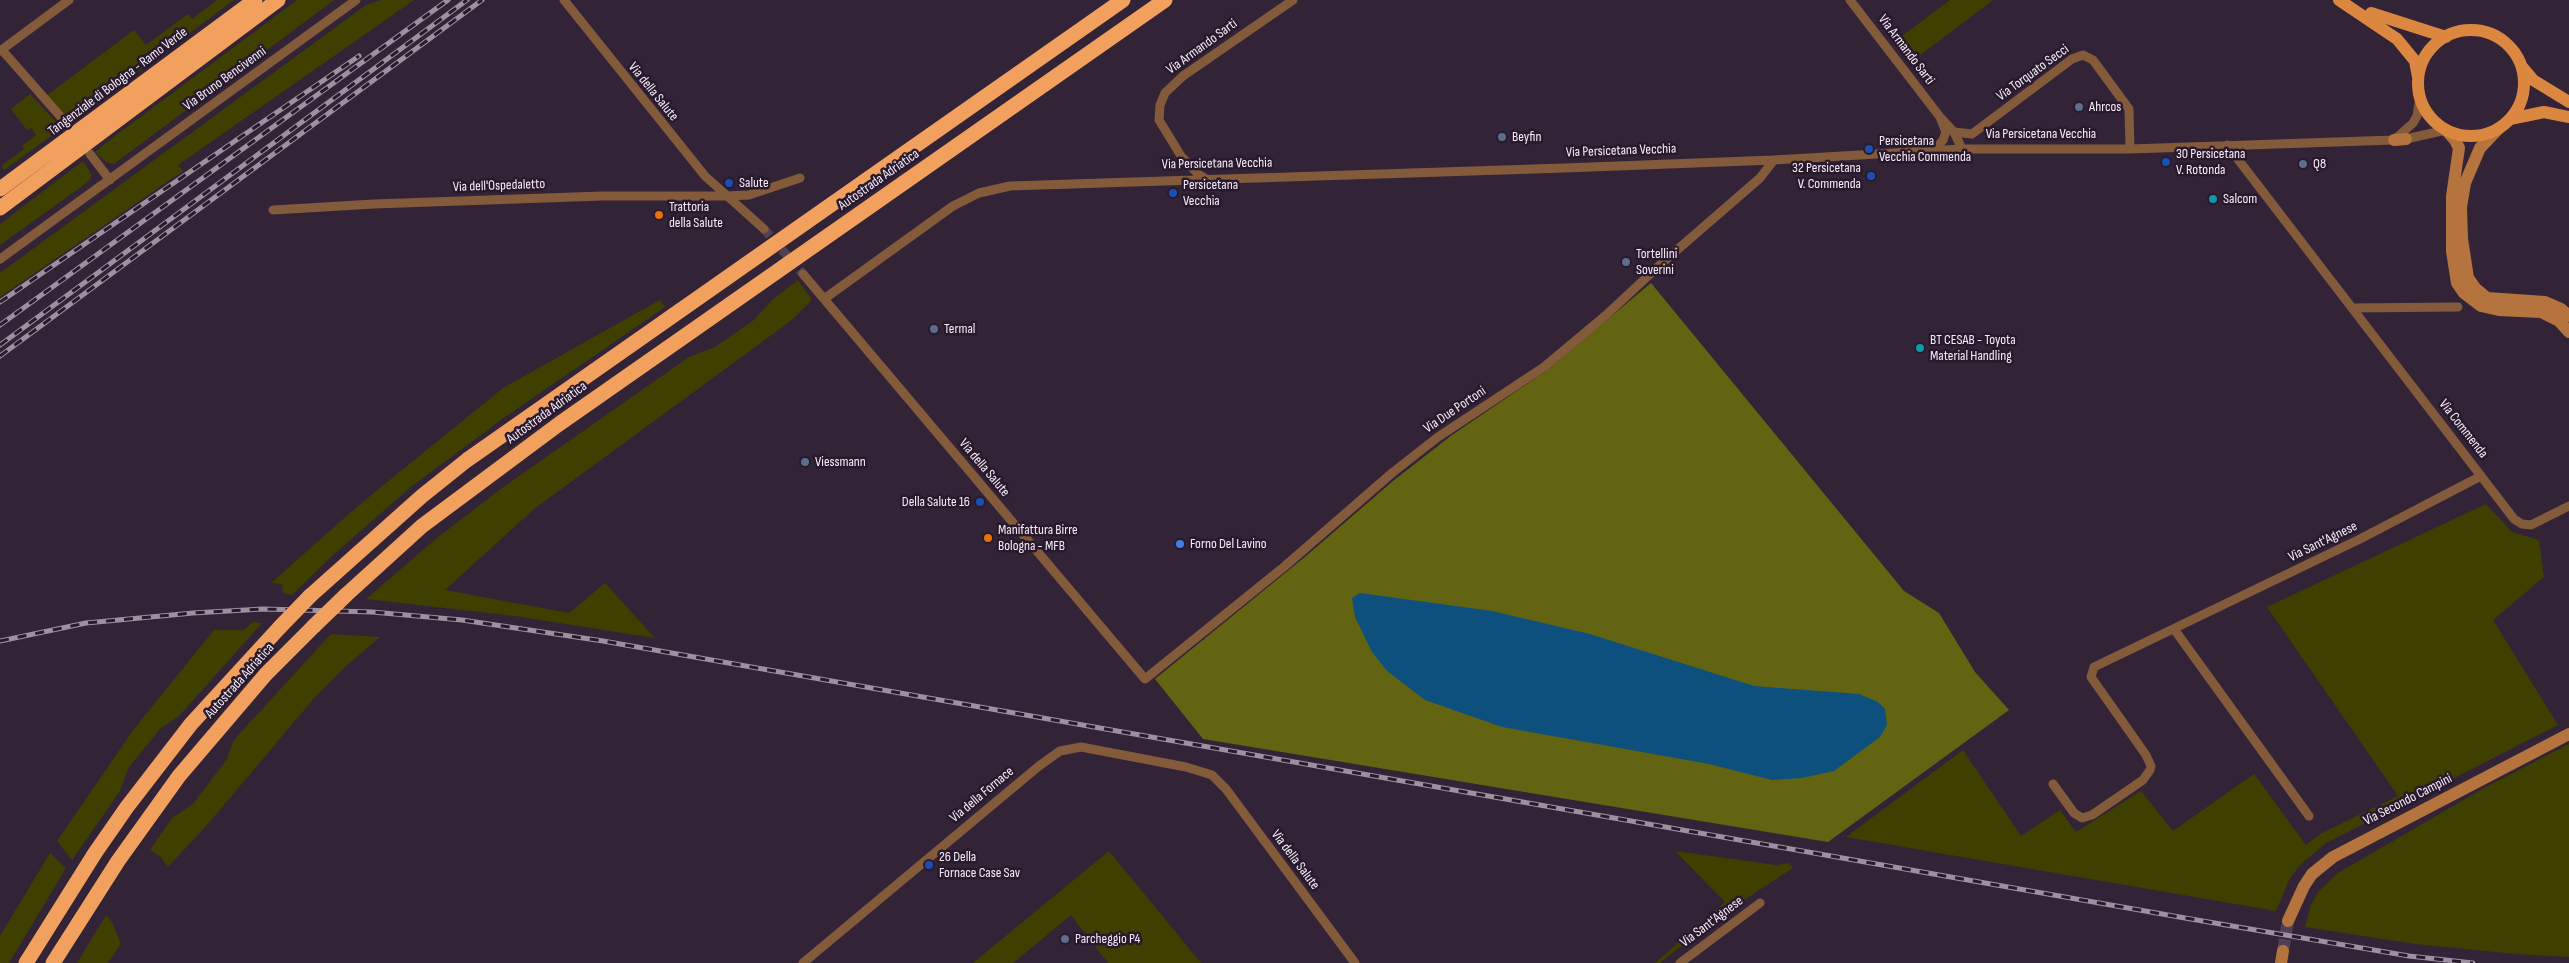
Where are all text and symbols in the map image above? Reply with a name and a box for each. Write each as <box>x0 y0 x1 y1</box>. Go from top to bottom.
street label: Via Armando Sarti <box>1874 12 1938 88</box>
street label: Via Armando Sarti <box>1163 16 1241 78</box>
street label: Tangenziale di Bologna - Ramo Verde <box>45 24 191 140</box>
street label: Via Torquato Secci <box>1993 41 2073 105</box>
street label: Via Bruno Bencivenni <box>180 43 270 115</box>
street label: Via della Salute <box>624 59 682 125</box>
place label: Ahrcos <box>2089 99 2121 115</box>
marker: Ahrcos <box>2073 101 2085 113</box>
street label: Via Persicetana Vecchia <box>1986 126 2096 142</box>
place label: Beyfin <box>1512 129 1541 145</box>
marker: Beyfin <box>1496 131 1508 143</box>
place label: Persicetana Vecchia Commenda <box>1879 133 1971 166</box>
street label: Via Persicetana Vecchia <box>1566 141 1676 161</box>
marker: Persicetana Vecchia Commenda <box>1863 143 1875 155</box>
street label: Autostrada Adriatica <box>835 146 923 214</box>
place label: 30 Persicetana V. Rotonda <box>2176 146 2245 178</box>
street label: Via Persicetana Vecchia <box>1162 155 1272 173</box>
marker: 30 Persicetana V. Rotonda <box>2160 156 2172 168</box>
place label: Q8 <box>2313 156 2326 172</box>
marker: Q8 <box>2297 158 2309 170</box>
place label: 32 Persicetana V. Commenda <box>1792 160 1861 192</box>
marker: 32 Persicetana V. Commenda <box>1865 170 1877 182</box>
place label: Salute <box>739 175 769 191</box>
street label: Via dell'Ospedaletto <box>453 176 545 196</box>
marker: Salute <box>723 177 735 189</box>
place label: Persicetana Vecchia <box>1183 177 1238 210</box>
marker: Persicetana Vecchia <box>1167 187 1179 199</box>
place label: Salcom <box>2223 191 2257 207</box>
marker: Salcom <box>2207 193 2219 205</box>
place label: Trattoria della Salute <box>669 199 723 232</box>
marker: Trattoria della Salute <box>653 209 665 221</box>
place label: Tortellini Soverini <box>1636 246 1677 278</box>
marker: Tortellini Soverini <box>1620 256 1632 268</box>
place label: Termal <box>944 321 975 337</box>
marker: Termal <box>928 323 940 335</box>
place label: BT CESAB - Toyota Material Handling <box>1930 332 2016 364</box>
marker: BT CESAB - Toyota Material Handling <box>1914 342 1926 354</box>
street label: Autostrada Adriatica <box>504 378 590 448</box>
street label: Via Due Portoni <box>1421 383 1489 437</box>
street label: Via Commenda <box>2435 396 2491 462</box>
street label: Via della Salute <box>955 436 1013 500</box>
place label: Viessmann <box>815 454 866 470</box>
marker: Viessmann <box>799 456 811 468</box>
place label: Della Salute 16 <box>902 494 970 510</box>
marker: Della Salute 16 <box>974 496 986 508</box>
street label: Via Sant'Agnese <box>2286 518 2360 566</box>
place label: Manifattura Birre Bologna - MFB <box>998 522 1078 554</box>
marker: Manifattura Birre Bologna - MFB <box>982 532 994 544</box>
place label: Forno Del Lavino <box>1190 536 1267 552</box>
marker: Forno Del Lavino <box>1174 538 1186 550</box>
street label: Autostrada Adriatica <box>202 640 278 722</box>
street label: Via della Fornace <box>947 763 1017 827</box>
street label: Via Secondo Campini <box>2361 770 2455 830</box>
street label: Via della Salute <box>1267 827 1323 893</box>
place label: 26 Della Fornace Case Sav <box>939 849 1020 882</box>
marker: 26 Della Fornace Case Sav <box>923 859 935 871</box>
street label: Via Sant'Agnese <box>1677 893 1747 951</box>
place label: Parcheggio P4 <box>1075 931 1140 947</box>
marker: Parcheggio P4 <box>1059 933 1071 945</box>

